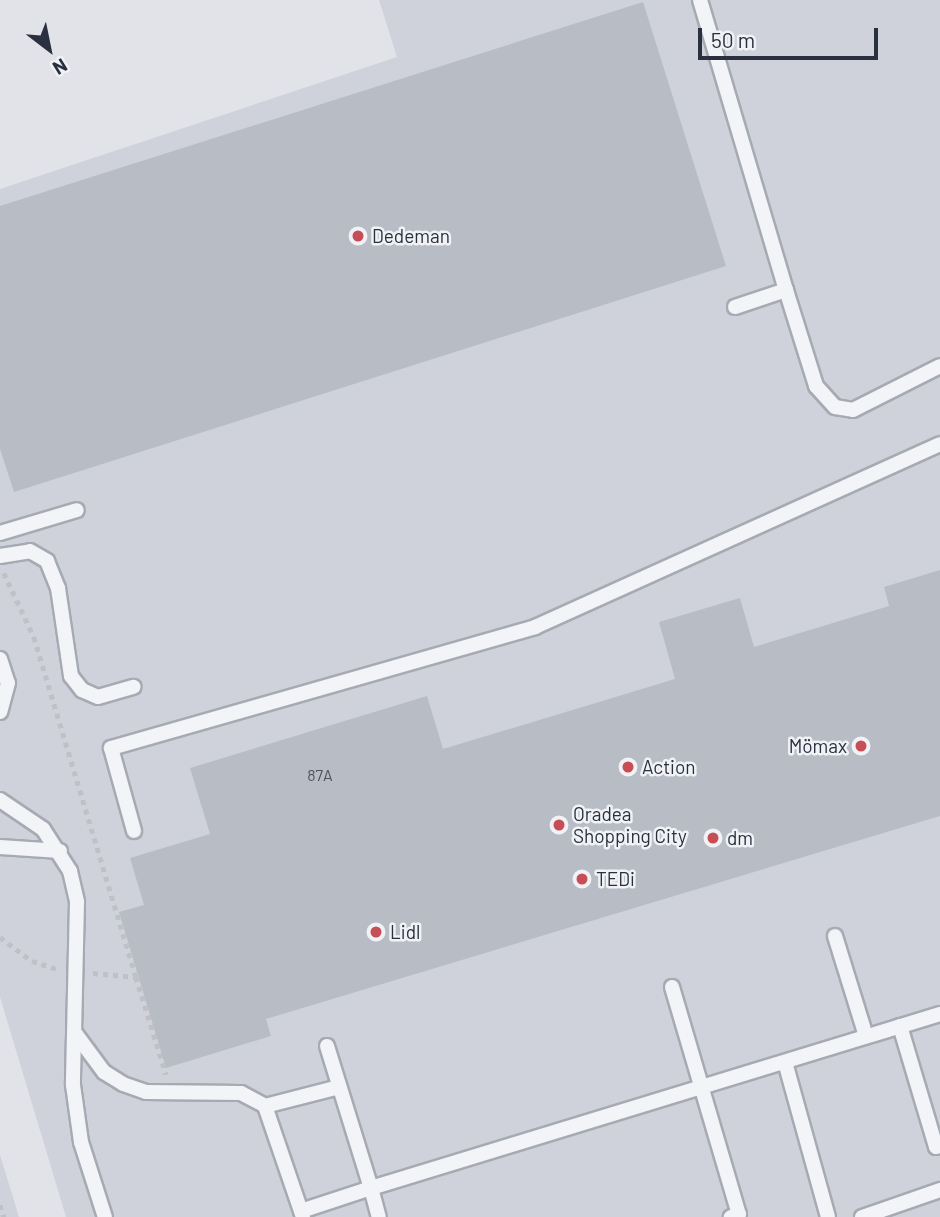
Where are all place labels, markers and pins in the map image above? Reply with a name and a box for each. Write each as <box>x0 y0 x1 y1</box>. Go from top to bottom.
place label: Dedeman <box>372 225 450 247</box>
marker: Dedeman <box>350 228 366 244</box>
place label: Mömax <box>789 735 847 757</box>
marker: Mömax <box>853 738 869 754</box>
place label: Action <box>642 756 696 778</box>
marker: Action <box>620 759 636 775</box>
place label: Oradea Shopping City <box>573 803 687 847</box>
marker: Oradea Shopping City <box>551 817 567 833</box>
place label: dm <box>727 827 753 849</box>
marker: dm <box>705 830 721 846</box>
place label: TEDi <box>596 868 635 890</box>
marker: TEDi <box>574 871 590 887</box>
place label: Lidl <box>390 921 420 943</box>
marker: Lidl <box>368 924 384 940</box>

